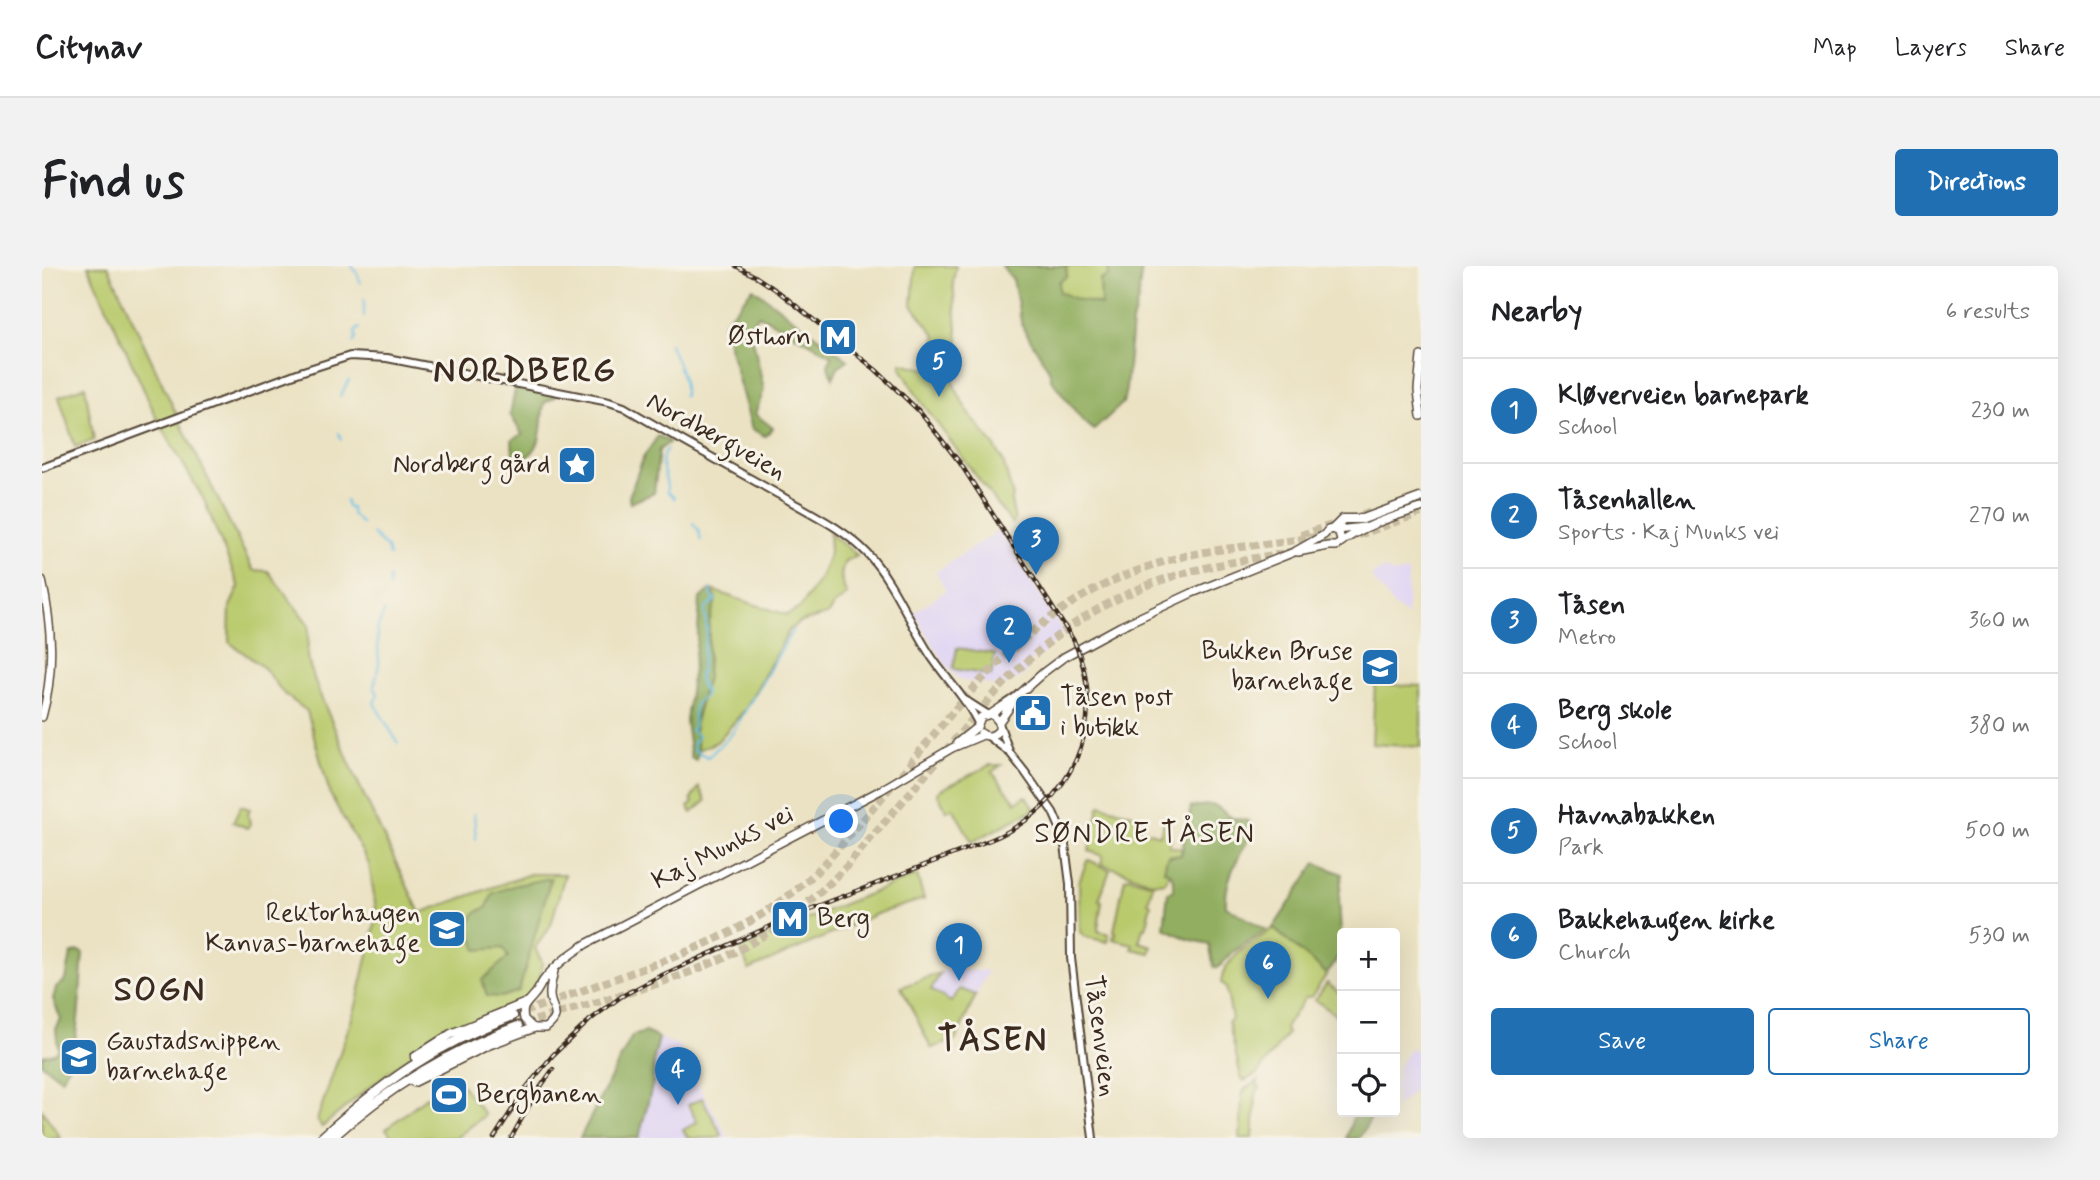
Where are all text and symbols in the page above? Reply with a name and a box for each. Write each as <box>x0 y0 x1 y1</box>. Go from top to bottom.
text: Citynav <box>35 26 142 70</box>
text: Map <box>1813 33 1857 64</box>
text: Layers <box>1895 33 1967 64</box>
text: Share <box>2005 33 2065 64</box>
button: Directions <box>1895 149 2058 216</box>
text: Find us <box>42 150 185 215</box>
text: Nearby <box>1491 292 1582 331</box>
text: 6 results <box>1946 297 2030 327</box>
metro station icon: Østhorn <box>817 316 859 358</box>
place label: Østhorn <box>728 320 811 354</box>
pin: 5 <box>916 339 962 397</box>
district label: NORDBERG <box>433 350 617 394</box>
text: Kløverveien barnepark <box>1558 379 1809 413</box>
street label: Nordbergveien <box>639 385 792 492</box>
text: 1 <box>1509 396 1519 426</box>
text: 230 m <box>1971 396 2030 426</box>
text: School <box>1558 413 1618 443</box>
place icon: Nordberg gård <box>556 444 598 486</box>
place label: Nordberg gård <box>393 448 550 485</box>
text: Tåsenhallen <box>1558 484 1695 518</box>
text: 2 <box>1508 501 1520 531</box>
text: 270 m <box>1969 501 2030 531</box>
pin: 3 <box>1013 517 1059 575</box>
text: Sports · Kaj Munks vei <box>1558 518 1779 548</box>
text: Tåsen <box>1558 589 1625 623</box>
pin: 2 <box>986 605 1032 663</box>
text: 3 <box>1509 606 1519 636</box>
text: 360 m <box>1969 606 2030 636</box>
text: Metro <box>1558 623 1616 653</box>
place label: Bukken Bruse barnehage <box>1202 635 1353 702</box>
school or university icon: Bukken Bruse barnehage <box>1359 646 1401 688</box>
place label: Tåsen post i butikk <box>1060 681 1173 745</box>
public building icon: Tåsen post i butikk <box>1012 692 1054 734</box>
text: Berg skole <box>1558 694 1672 728</box>
text: 4 <box>1507 711 1521 741</box>
text: 380 m <box>1969 711 2030 741</box>
text: School <box>1558 728 1618 758</box>
street label: Kaj Munks vei <box>646 798 800 898</box>
text: Havnabakken <box>1558 799 1715 833</box>
your location <box>824 804 858 838</box>
district label: SØNDRE TÅSEN <box>1034 815 1256 853</box>
text: 5 <box>1507 816 1521 846</box>
text: 500 m <box>1965 816 2030 846</box>
text: Park <box>1558 833 1604 863</box>
place label: Rektorhaugen Kanvas-barnehage <box>205 897 420 964</box>
metro station icon: Berg <box>769 898 811 940</box>
place label: Berg <box>817 902 870 938</box>
text: Bakkehaugen kirke <box>1558 904 1775 938</box>
school or university icon: Rektorhaugen Kanvas-barnehage <box>426 908 468 950</box>
text: 6 <box>1508 921 1520 951</box>
text: 530 m <box>1968 921 2030 951</box>
pin: 1 <box>936 923 982 981</box>
map controls <box>1337 928 1400 1117</box>
button: + <box>1337 928 1400 991</box>
text: Church <box>1558 938 1631 968</box>
pin: 6 <box>1245 941 1291 999</box>
district label: SOGN <box>114 969 206 1013</box>
street label: Tåsenveien <box>1076 973 1124 1099</box>
button: − <box>1337 991 1400 1054</box>
button: Save <box>1491 1008 1754 1075</box>
button: Share <box>1768 1008 2030 1075</box>
district label: TÅSEN <box>938 1018 1048 1063</box>
place label: Gaustadsnippen barnehage <box>106 1025 280 1092</box>
school or university icon: Gaustadsnippen barnehage <box>58 1036 100 1078</box>
pin: 4 <box>655 1047 701 1105</box>
button: locate <box>1337 1054 1400 1117</box>
sports icon: Bergbanen <box>428 1074 470 1116</box>
place label: Bergbanen <box>476 1078 602 1114</box>

